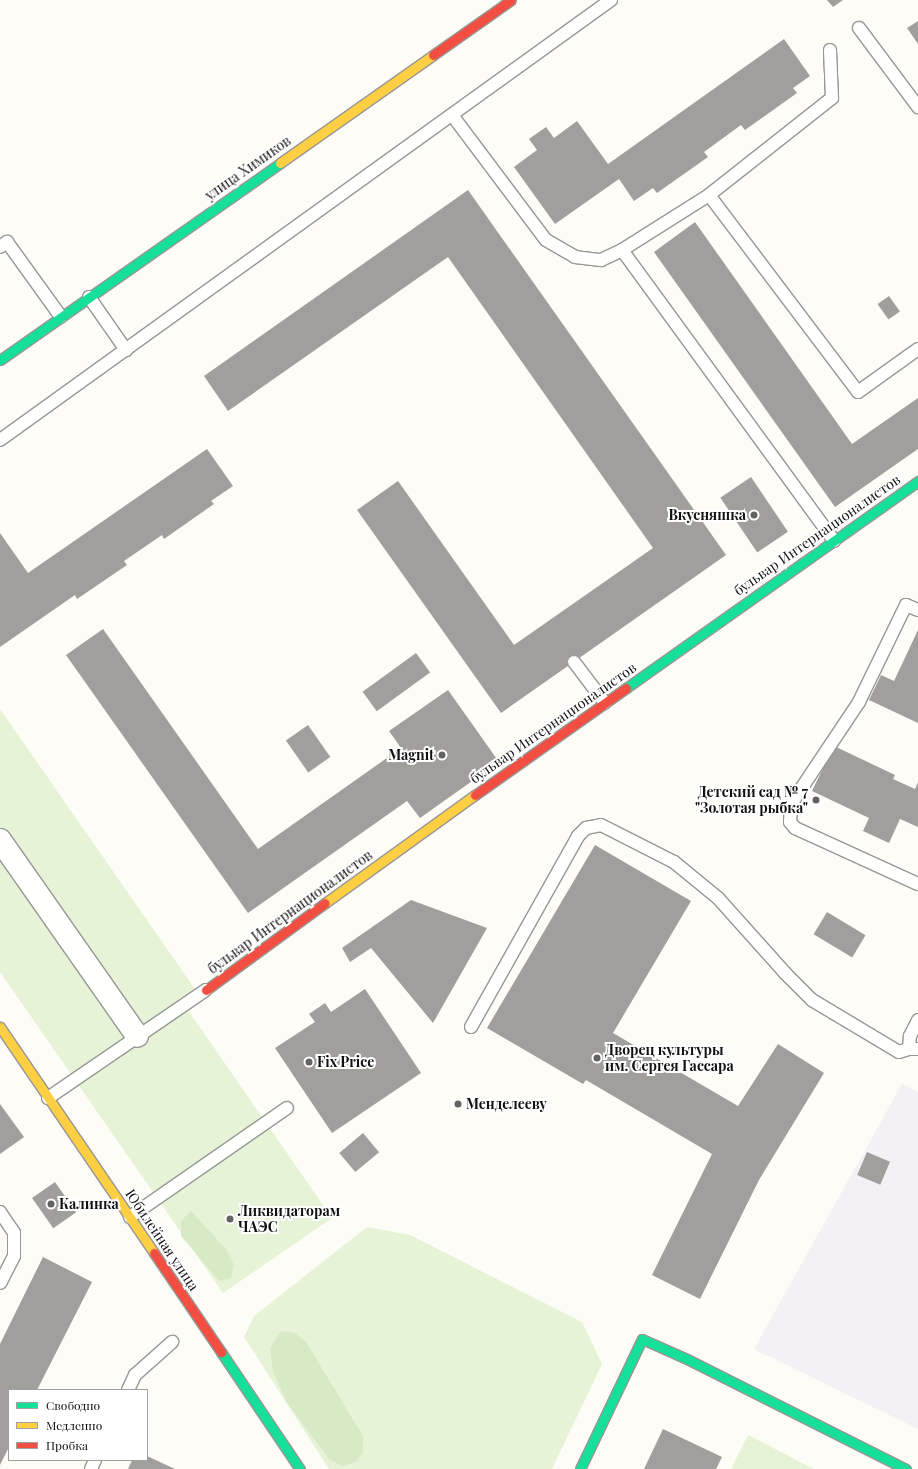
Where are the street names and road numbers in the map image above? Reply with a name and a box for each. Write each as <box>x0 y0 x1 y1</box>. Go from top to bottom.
street label: улица Химиков <box>202 132 294 204</box>
street label: бульвар Интернационалистов <box>730 471 904 599</box>
street label: бульвар Интернационалистов <box>466 659 640 787</box>
street label: бульвар Интернационалистов <box>204 847 376 977</box>
street label: Юбилейная улица <box>122 1186 202 1294</box>

